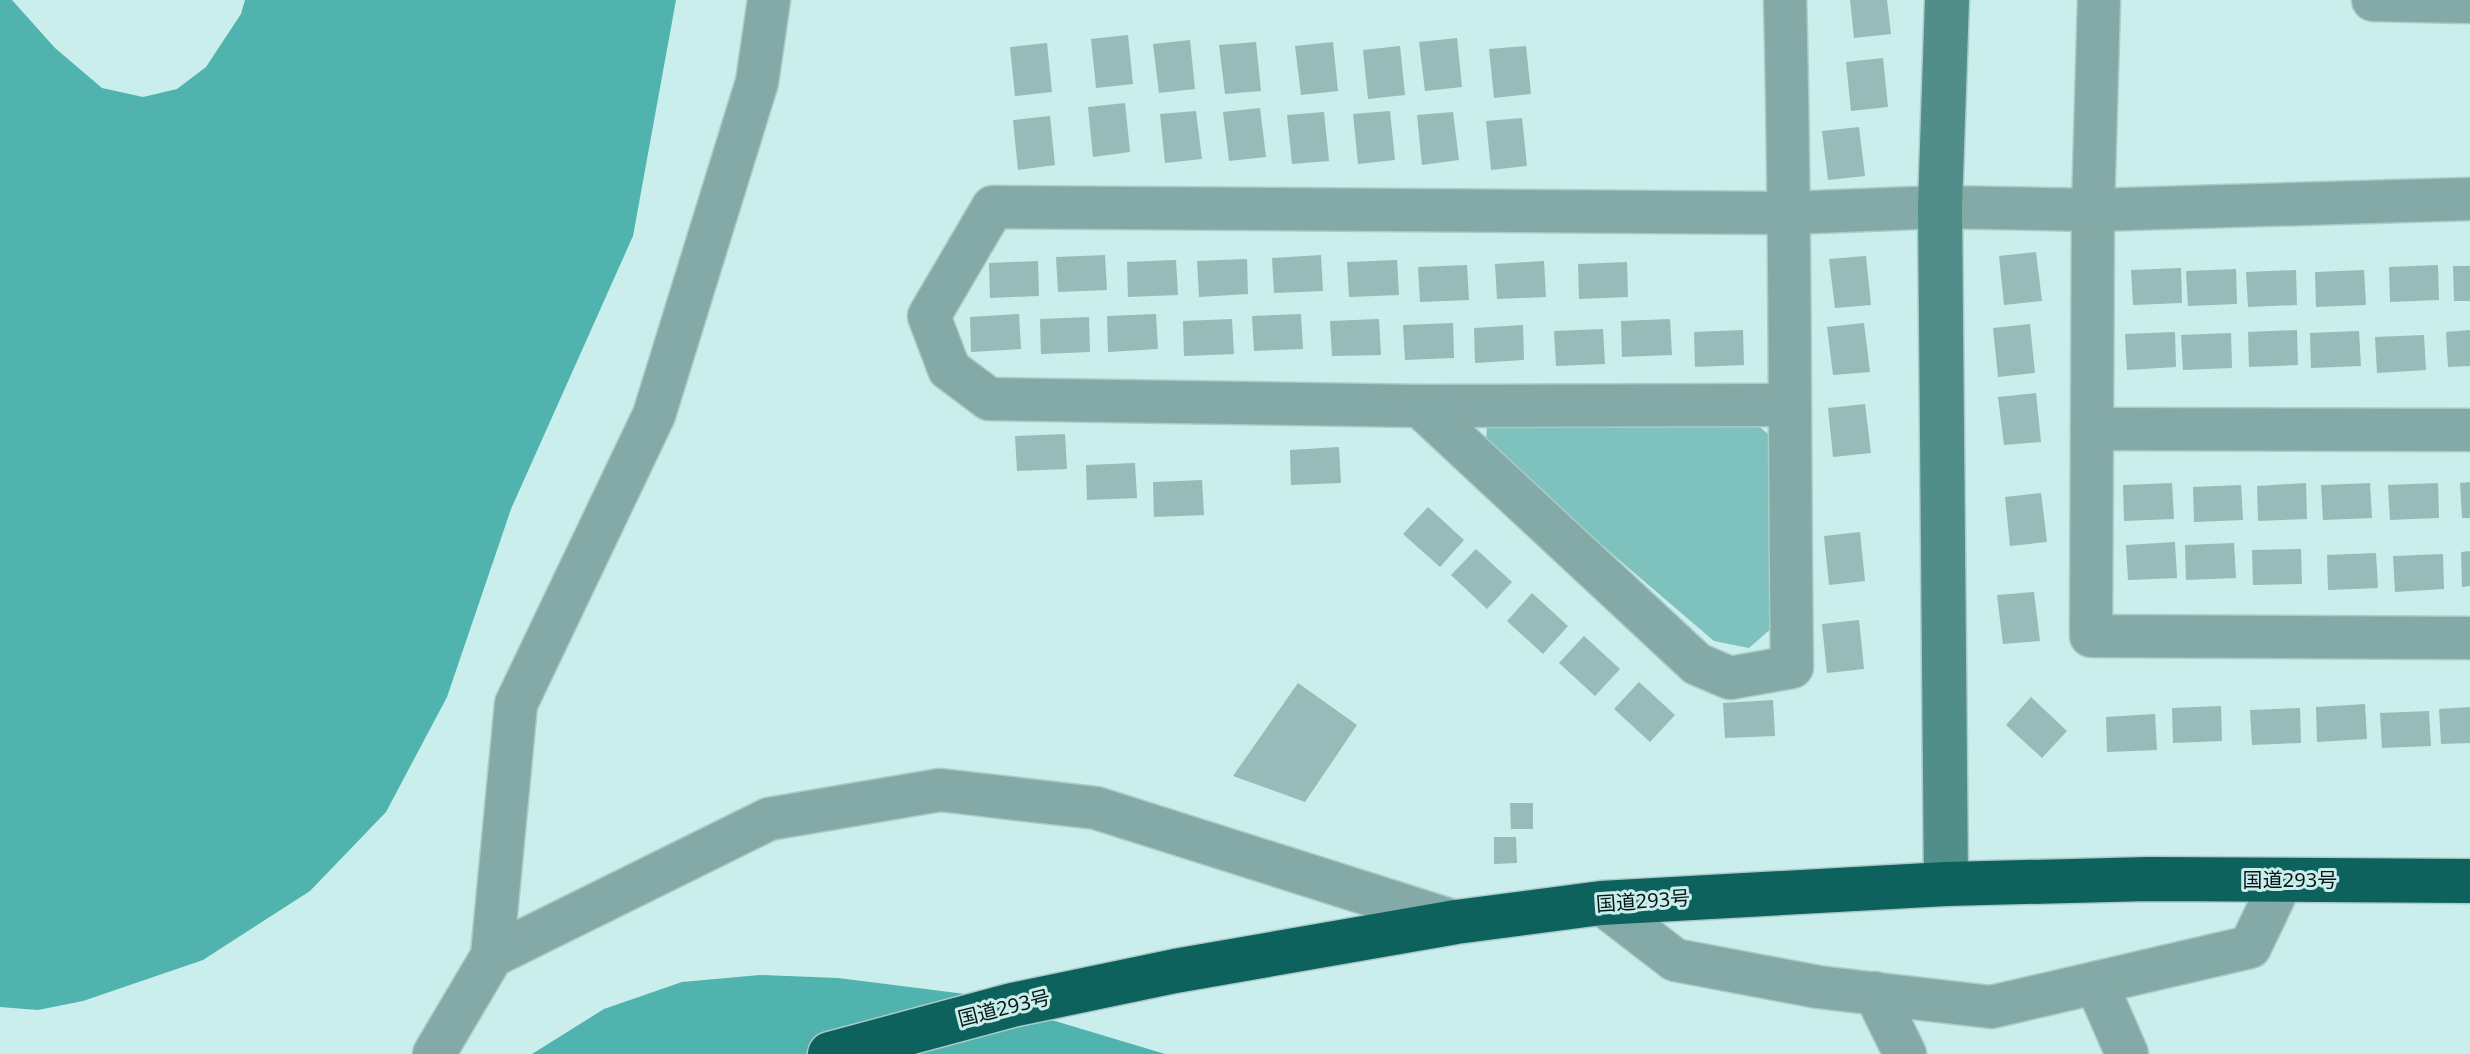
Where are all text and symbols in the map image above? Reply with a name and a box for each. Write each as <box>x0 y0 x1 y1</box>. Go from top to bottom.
street label: 国道293号 <box>2243 866 2337 893</box>
street label: 国道293号 <box>1595 884 1691 917</box>
street label: 国道293号 <box>955 983 1053 1032</box>

